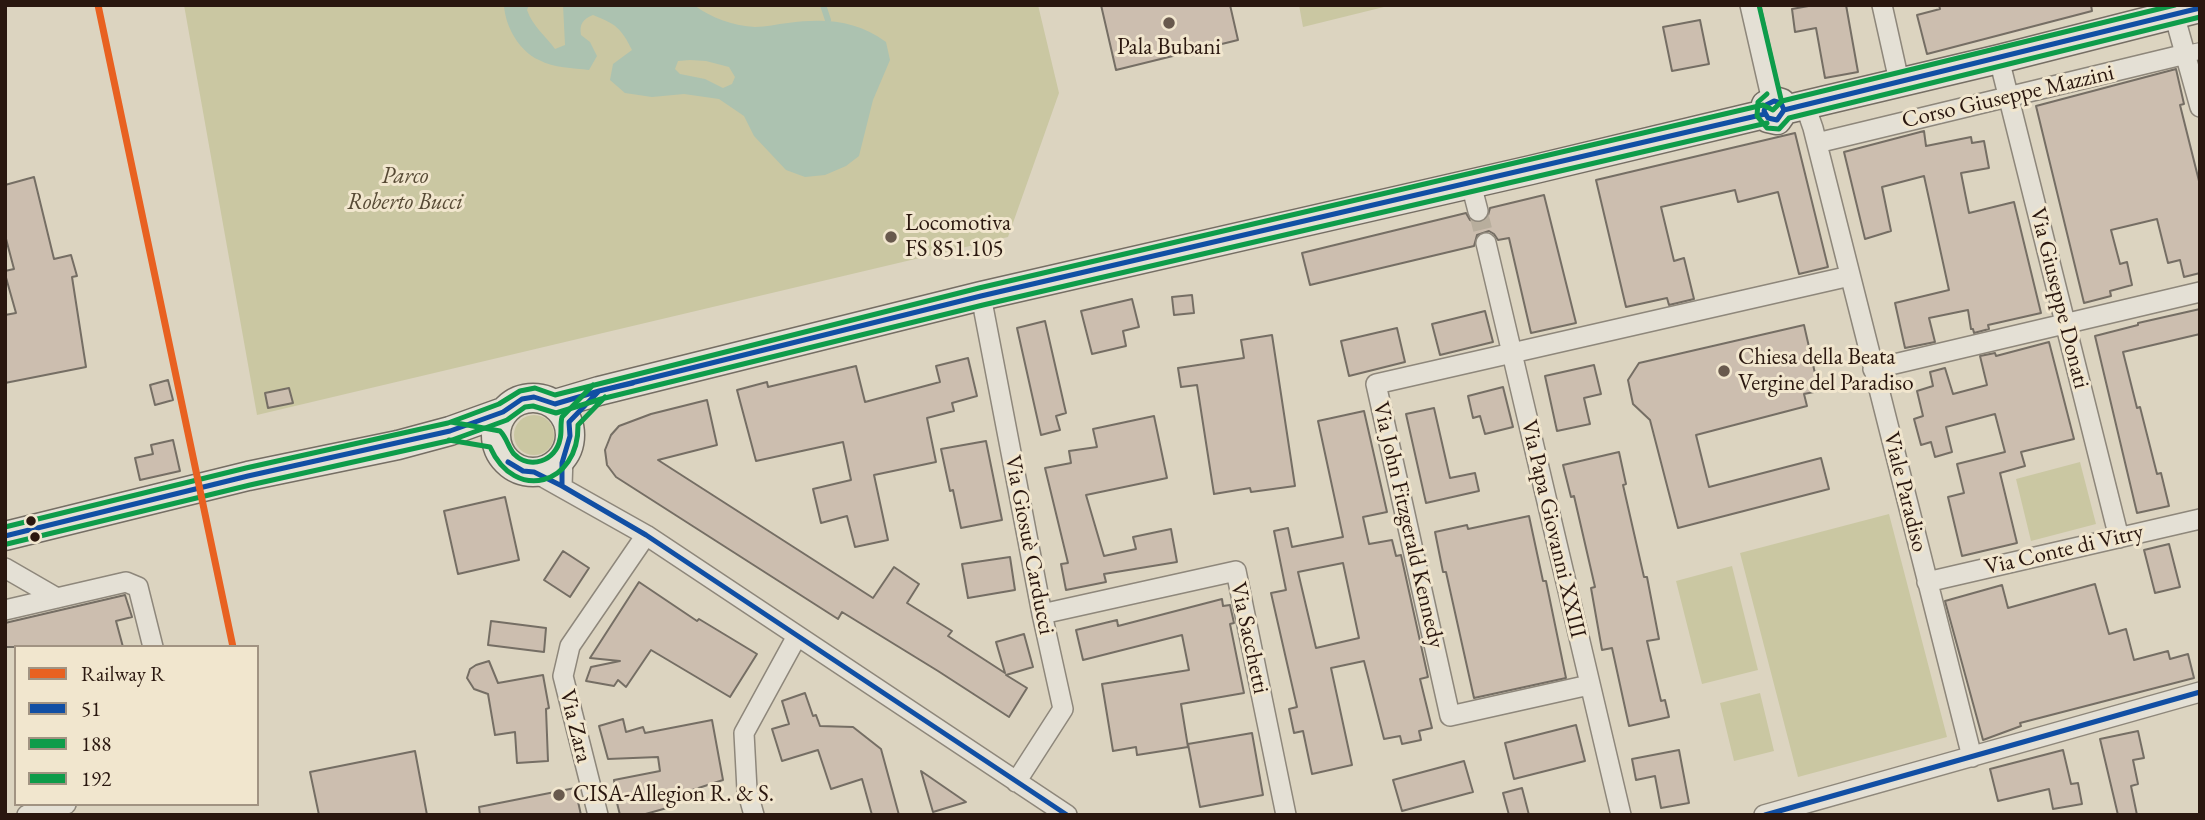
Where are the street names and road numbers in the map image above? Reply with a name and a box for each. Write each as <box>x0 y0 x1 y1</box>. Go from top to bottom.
street label: Corso Giuseppe Mazzini <box>1899 59 2117 135</box>
street label: Via Giuseppe Donati <box>2023 205 2095 391</box>
street label: Via John Fitzgerald Kennedy <box>1366 399 1450 651</box>
street label: Via Papa Giovanni XXIII <box>1514 417 1592 641</box>
street label: Viale Paradiso <box>1877 429 1933 555</box>
street label: Via Giosuè Carducci <box>998 453 1060 637</box>
street label: Via Conte di Vitry <box>1982 518 2146 582</box>
street label: Via Sacchetti <box>1224 580 1274 696</box>
street label: Via Zara <box>553 687 597 765</box>

